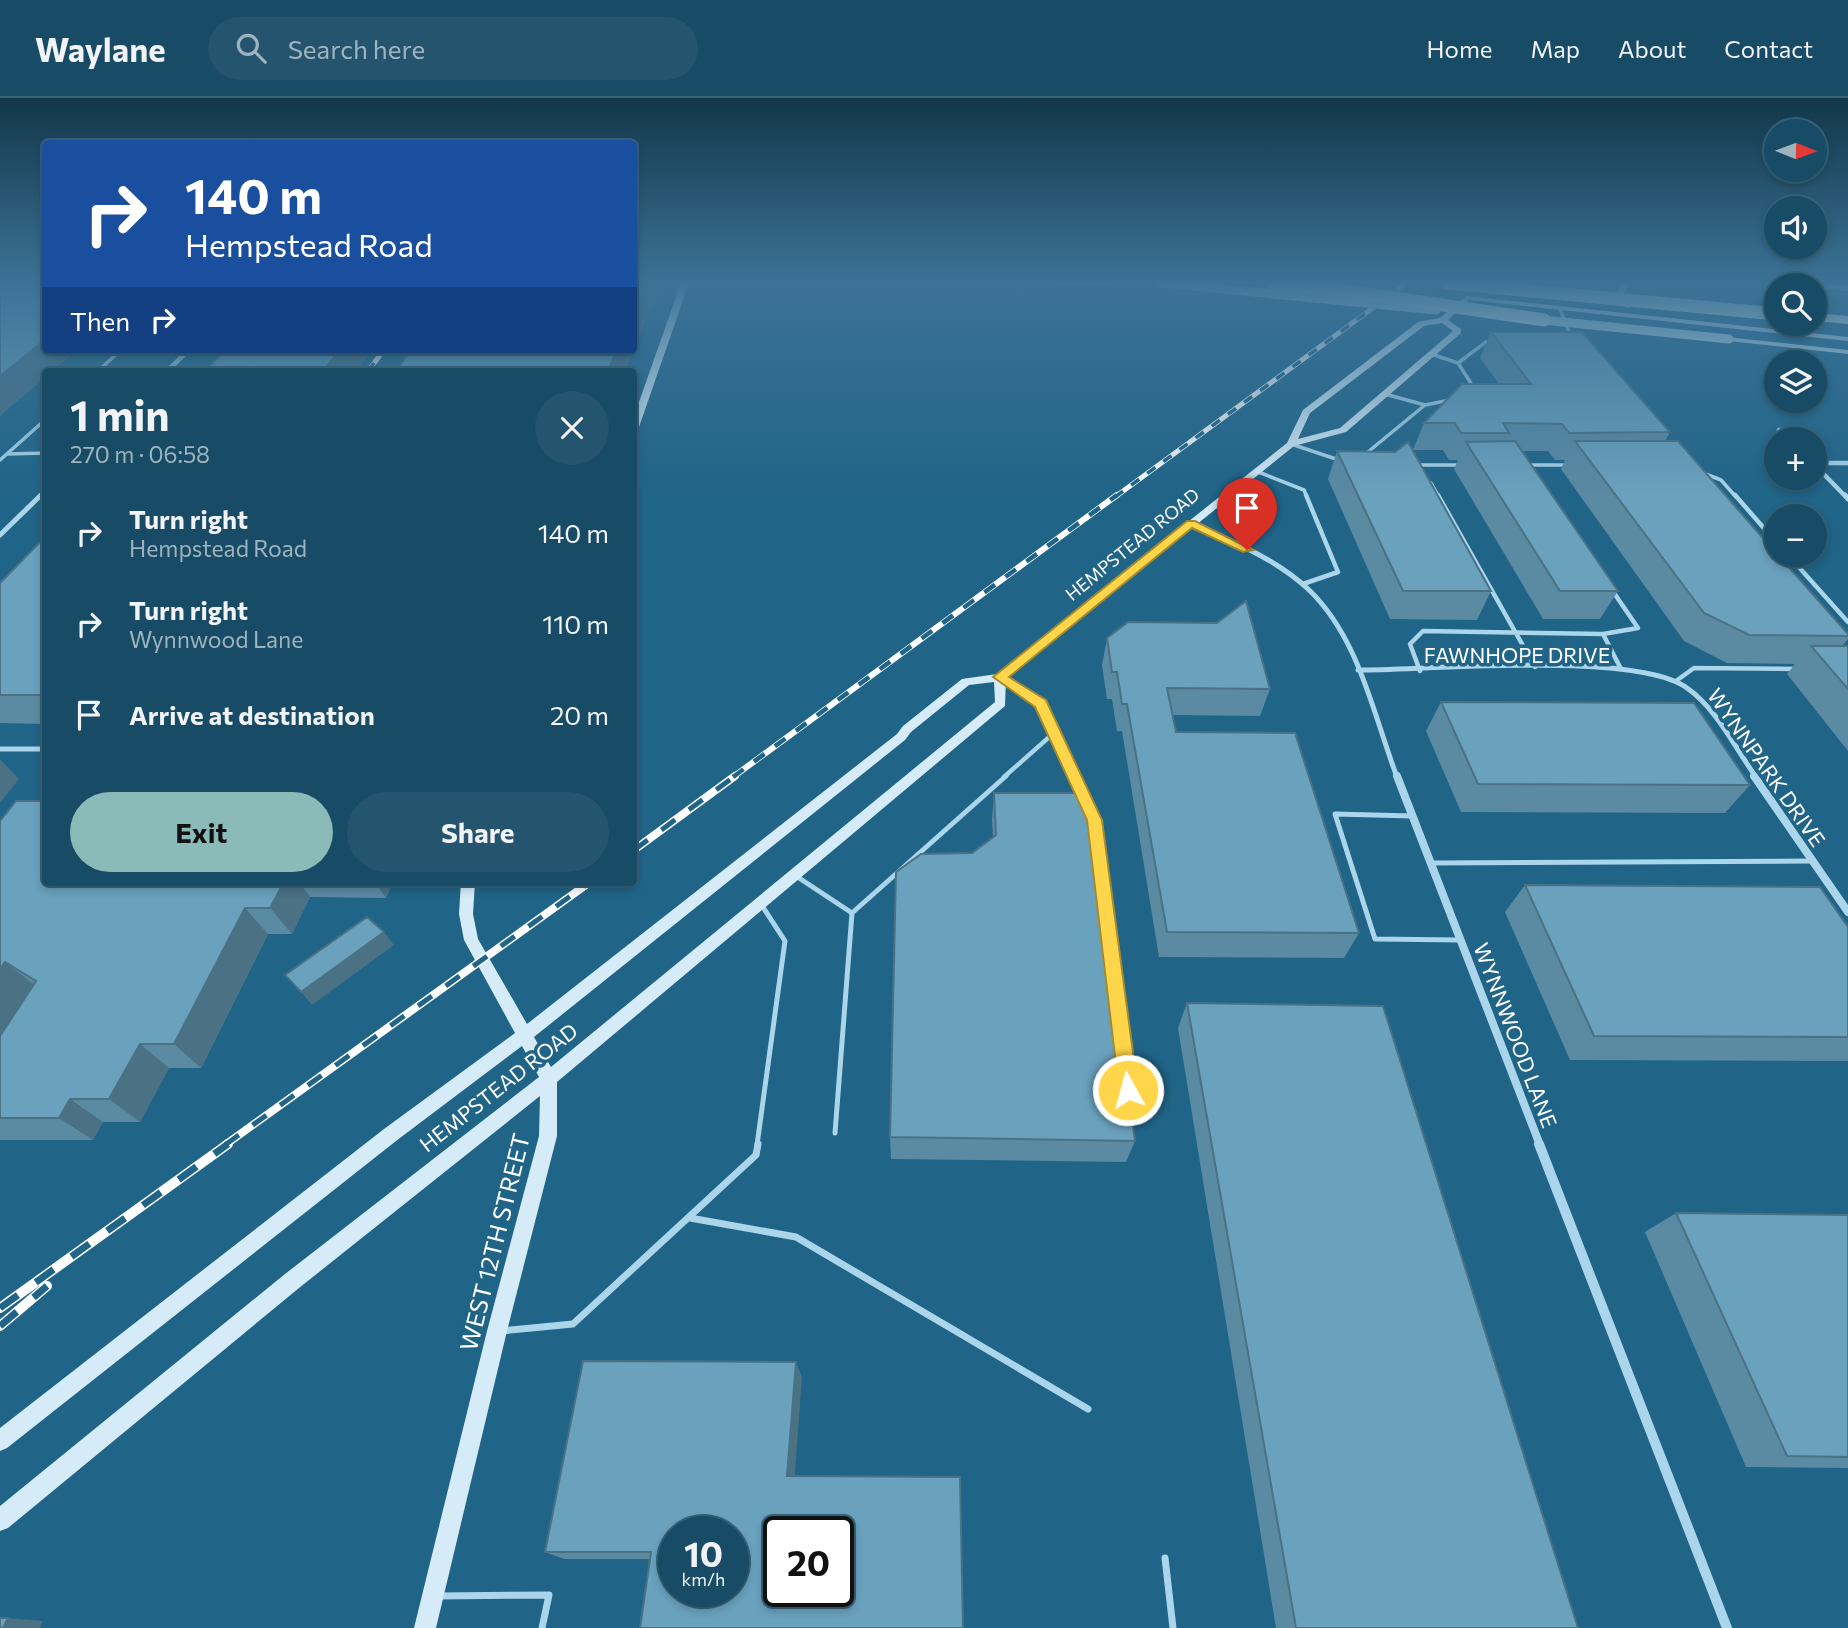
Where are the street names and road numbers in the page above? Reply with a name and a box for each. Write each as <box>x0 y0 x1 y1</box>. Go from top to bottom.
street label: HEMPSTEAD ROAD <box>1061 483 1203 605</box>
street label: FAWNHOPE DRIVE <box>1424 642 1610 667</box>
street label: WYNNPARK DRIVE <box>1703 683 1831 851</box>
street label: WYNNWOOD LANE <box>1469 939 1563 1131</box>
street label: HEMPSTEAD ROAD <box>414 1018 582 1156</box>
street label: WEST 12TH STREET <box>453 1130 535 1354</box>

